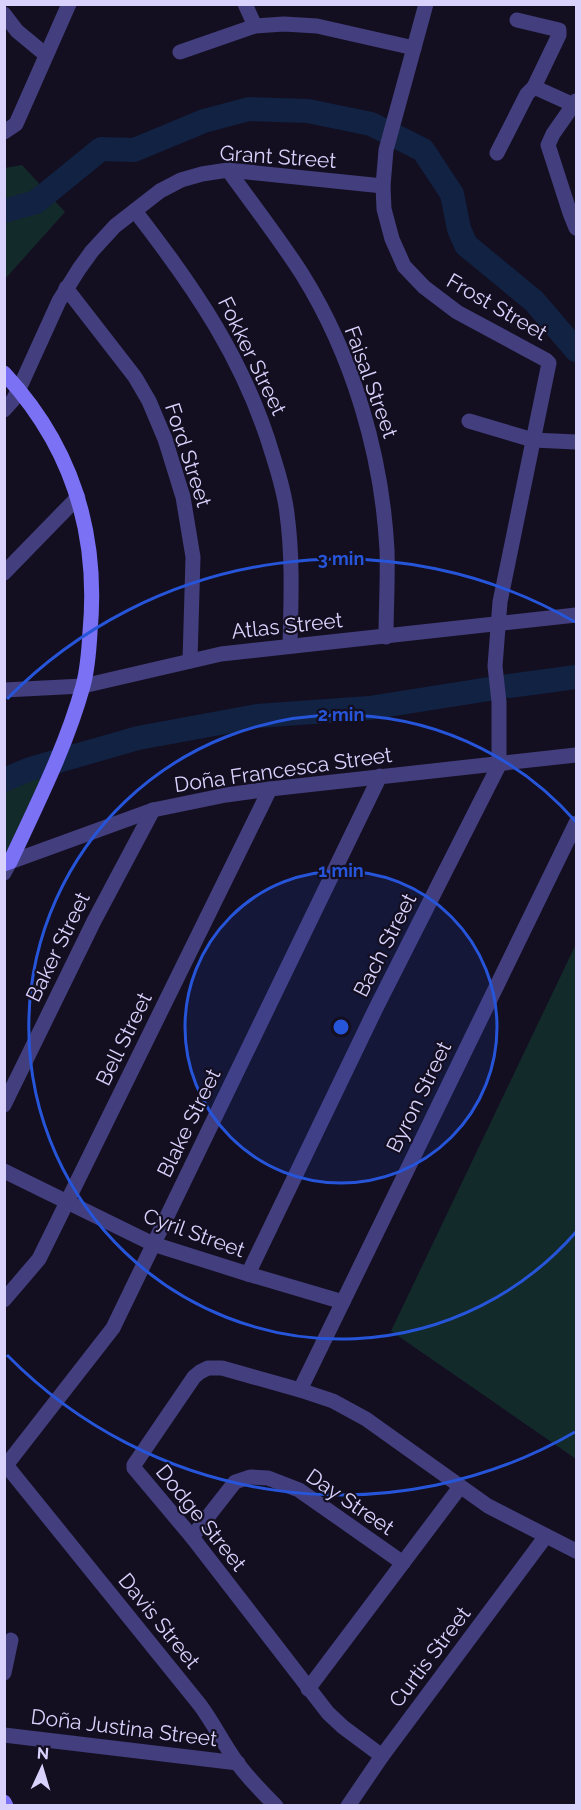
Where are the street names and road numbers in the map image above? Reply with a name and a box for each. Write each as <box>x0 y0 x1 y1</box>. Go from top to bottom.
street label: Grant Street <box>219 140 337 173</box>
street label: Frost Street <box>443 268 552 345</box>
street label: Fokker Street <box>213 292 292 419</box>
street label: Faisal Street <box>340 322 403 441</box>
street label: Ford Street <box>160 400 217 510</box>
street label: Atlas Street <box>230 607 344 644</box>
street label: Doña Francesca Street <box>172 742 393 797</box>
street label: Baker Street <box>20 888 95 1006</box>
street label: Bach Street <box>348 889 421 1001</box>
street label: Bell Street <box>90 988 157 1090</box>
street label: Byron Street <box>381 1037 456 1156</box>
street label: Blake Street <box>152 1064 226 1181</box>
street label: Cyril Street <box>140 1203 248 1262</box>
street label: Dodge Street <box>151 1460 252 1576</box>
street label: Day Street <box>302 1463 399 1540</box>
street label: Davis Street <box>113 1568 205 1673</box>
street label: Curtis Street <box>384 1601 476 1712</box>
street label: Doña Justina Street <box>29 1704 219 1751</box>

